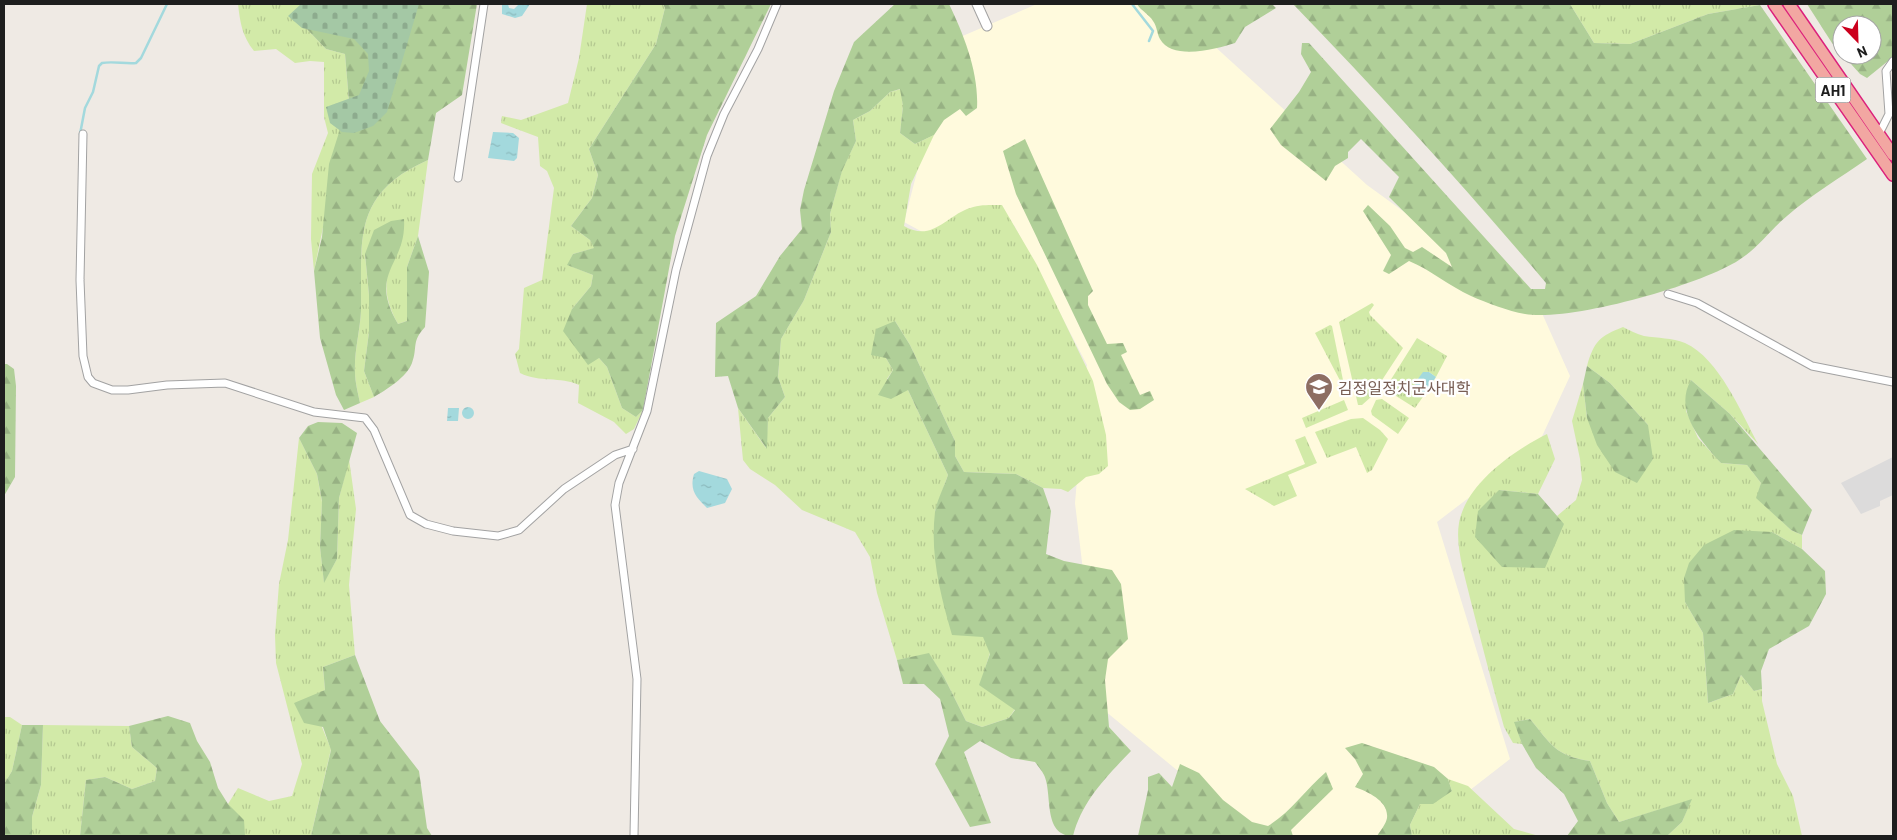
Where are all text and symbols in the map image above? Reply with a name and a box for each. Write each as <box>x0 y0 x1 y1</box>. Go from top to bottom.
north arrow <box>1832 15 1882 65</box>
text: N <box>1855 43 1870 62</box>
road number: AH1 <box>1816 78 1850 102</box>
school or university icon: 김정일정치군사대학 <box>1304 372 1334 411</box>
place label: 김정일정치군사대학 <box>1338 378 1471 397</box>

